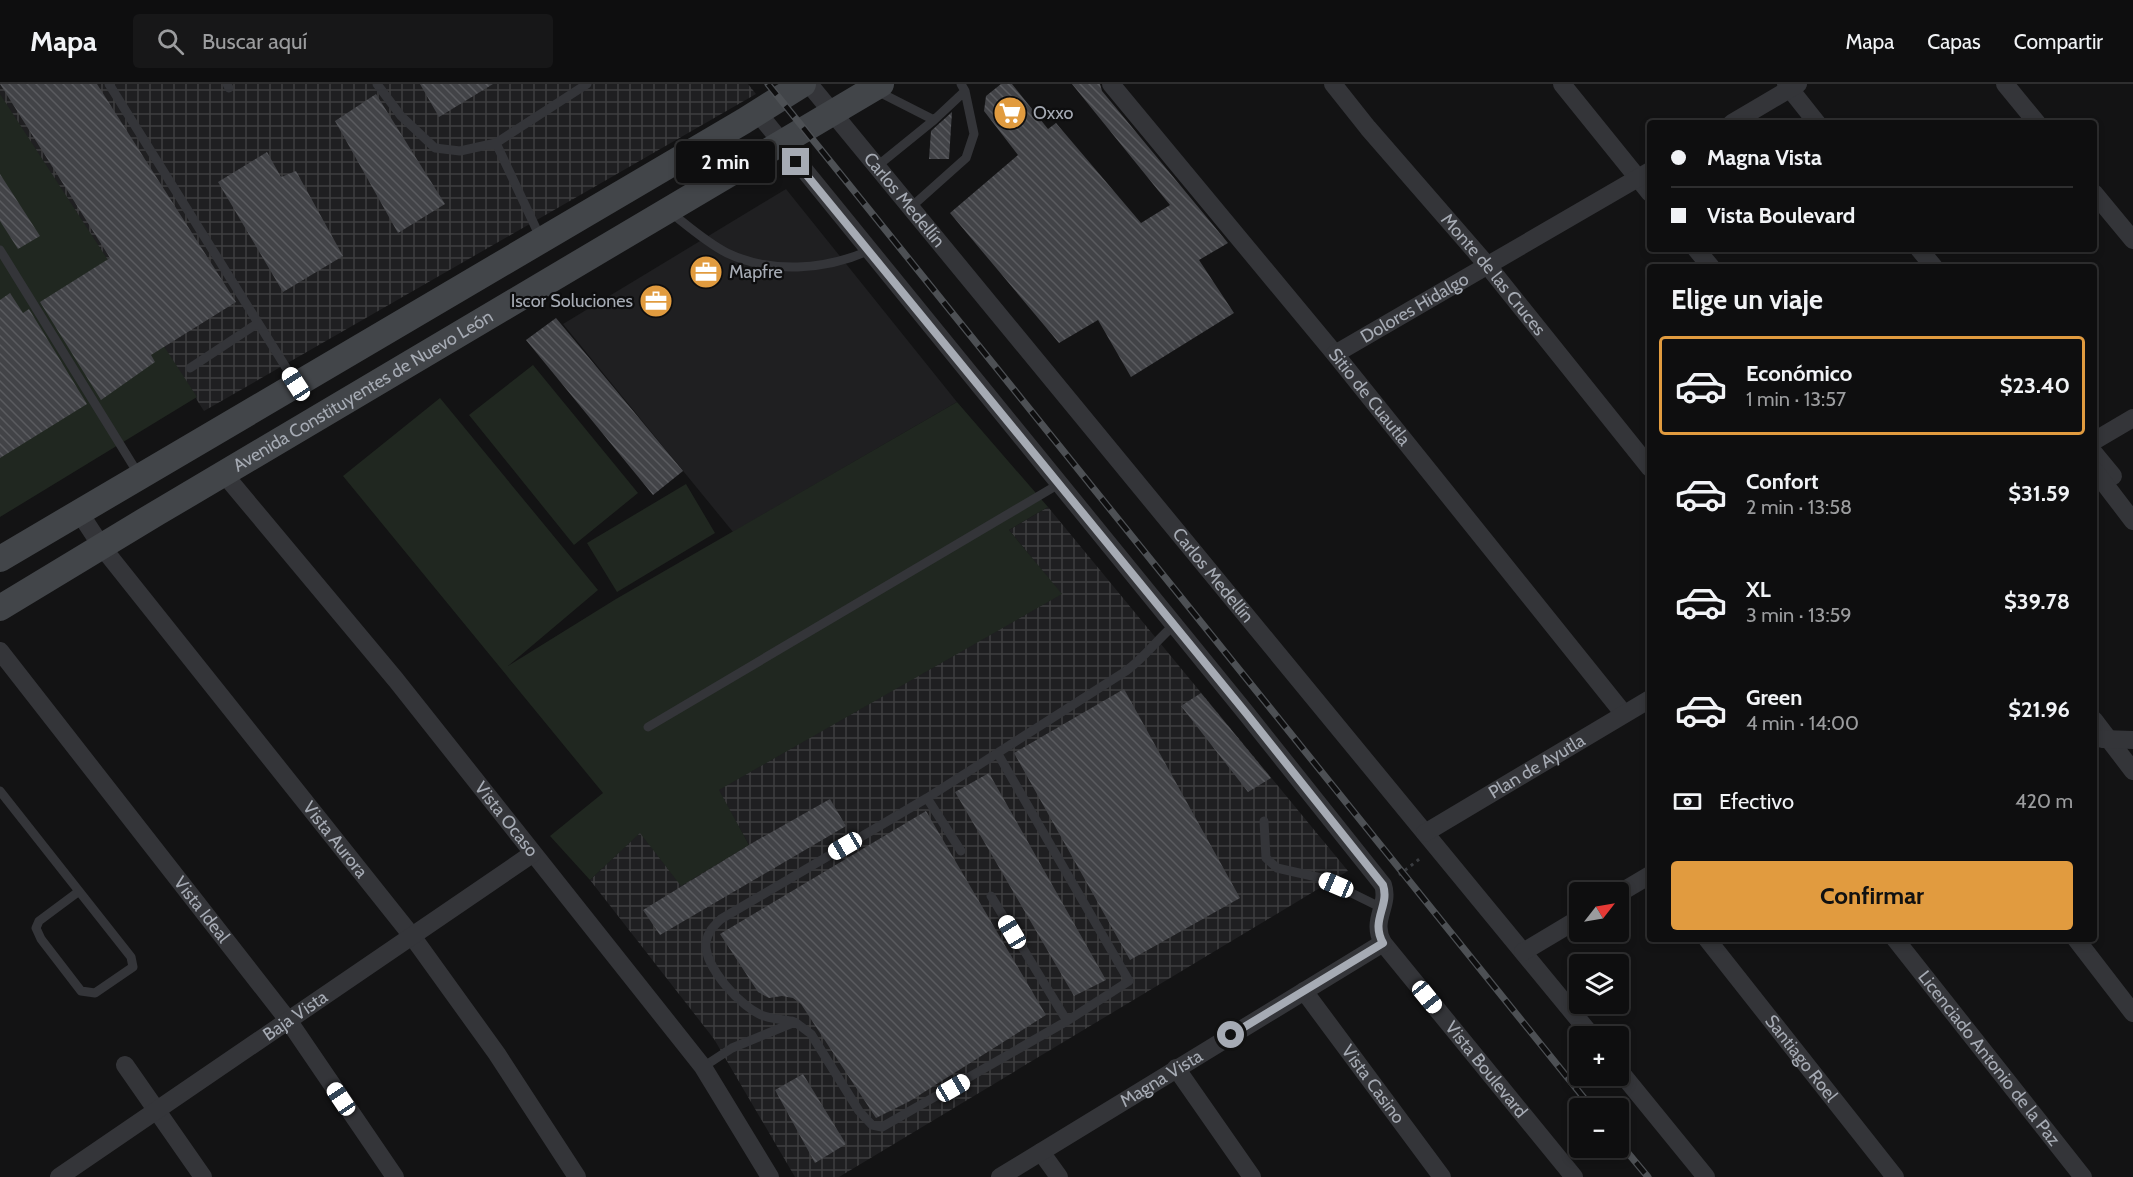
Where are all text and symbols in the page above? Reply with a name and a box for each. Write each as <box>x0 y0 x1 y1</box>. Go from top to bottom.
search box <box>133 14 553 68</box>
text: Mapa <box>30 24 97 58</box>
icon: search <box>154 25 187 58</box>
text: Buscar aquí <box>202 28 307 55</box>
text: Mapa <box>1846 29 1894 54</box>
text: Capas <box>1927 29 1981 54</box>
text: Compartir <box>2014 29 2103 54</box>
supermarket icon: Oxxo <box>992 95 1028 131</box>
place label: Oxxo <box>1033 102 1073 124</box>
callout: 2 min <box>676 141 775 183</box>
text: Magna Vista <box>1707 144 1822 171</box>
route end <box>782 148 809 175</box>
street label: Carlos Medellín <box>859 148 950 252</box>
text: 2 min <box>701 150 750 174</box>
text: Vista Boulevard <box>1707 202 1855 229</box>
street label: Monte de las Cruces <box>1436 209 1550 340</box>
office icon: Mapfre <box>688 254 724 290</box>
place label: Mapfre <box>729 261 783 283</box>
street label: Dolores Hidalgo <box>1357 268 1473 348</box>
office icon: Iscor Soluciones <box>638 283 674 319</box>
text: Elige un viaje <box>1671 283 1823 316</box>
place label: Iscor Soluciones <box>511 290 633 312</box>
street label: Avenida Constituyentes de Nuevo León <box>229 305 497 476</box>
street label: Sitio de Cuautla <box>1324 344 1416 450</box>
icon: car <box>1674 359 1728 413</box>
text: Económico <box>1746 360 1852 387</box>
car <box>279 364 313 404</box>
text: $23.40 <box>2000 372 2070 399</box>
text: 1 min · 13:57 <box>1746 387 1846 411</box>
icon: car <box>1674 467 1728 521</box>
text: Confort <box>1746 468 1819 495</box>
text: $31.59 <box>2008 480 2070 507</box>
text: 2 min · 13:58 <box>1746 495 1852 519</box>
street label: Carlos Medellín <box>1168 523 1258 627</box>
icon: car <box>1674 575 1728 629</box>
text: XL <box>1746 576 1771 603</box>
text: $39.78 <box>2004 588 2070 615</box>
text: 3 min · 13:59 <box>1746 603 1852 627</box>
icon: car <box>1674 683 1728 737</box>
text: Green <box>1746 684 1802 711</box>
text: $21.96 <box>2008 696 2070 723</box>
text: 4 min · 14:00 <box>1746 711 1859 735</box>
street label: Plan de Ayutla <box>1484 729 1589 804</box>
street label: Vista Ocaso <box>470 777 543 861</box>
icon: cash <box>1671 785 1704 818</box>
text: Efectivo <box>1719 788 1794 815</box>
text: 420 m <box>2015 789 2073 813</box>
street label: Vista Aurora <box>298 797 373 883</box>
car <box>825 829 865 863</box>
button: Confirmar <box>1671 861 2073 930</box>
car <box>1316 870 1356 900</box>
street label: Vista Ideal <box>169 872 235 948</box>
north arrow <box>1569 882 1629 942</box>
map controls <box>1569 882 1629 1158</box>
car <box>995 912 1029 952</box>
button: layers <box>1569 954 1629 1014</box>
street label: Licenciado Antonio de la Paz <box>1913 966 2065 1151</box>
car <box>1409 977 1445 1017</box>
street label: Baja Vista <box>259 986 332 1046</box>
street label: Santiago Roel <box>1760 1010 1843 1107</box>
street label: Vista Boulevard <box>1440 1017 1532 1122</box>
route start <box>1217 1021 1244 1048</box>
button: + <box>1569 1026 1629 1086</box>
street label: Vista Casino <box>1337 1040 1410 1128</box>
street label: Magna Vista <box>1116 1045 1207 1112</box>
car <box>933 1071 973 1105</box>
car <box>323 1079 359 1119</box>
button: − <box>1569 1098 1629 1158</box>

